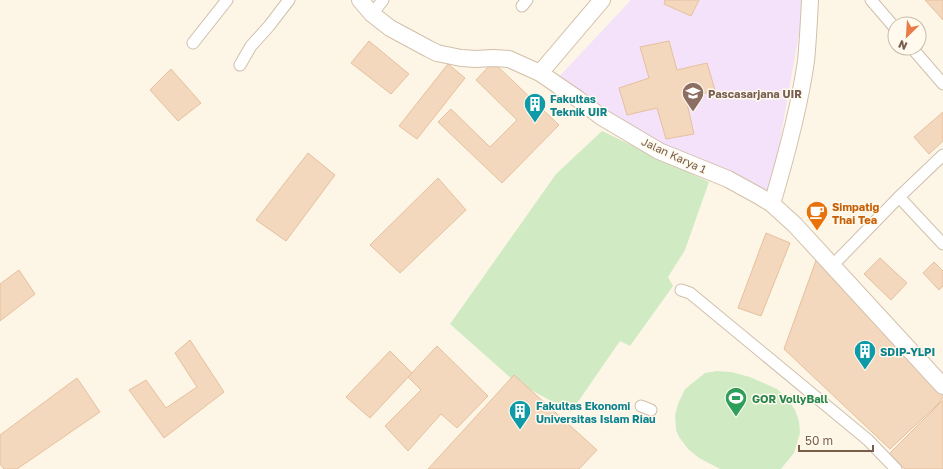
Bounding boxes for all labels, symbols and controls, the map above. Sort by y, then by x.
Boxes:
north arrow [887,16,927,56]
text: N [896,38,909,53]
school or university icon: Pascasarjana UIR [680,80,706,113]
place label: Pascasarjana UIR [708,87,802,100]
building icon: Fakultas Teknik UIR [522,91,548,124]
place label: Fakultas Teknik UIR [550,92,608,118]
street label: Jalan Karya 1 [640,134,708,176]
cafe icon: Simpatig Thai Tea [804,199,830,232]
place label: Simpatig Thai Tea [832,200,880,226]
building icon: SDIP-YLPI [852,338,878,371]
place label: SDIP-YLPI [880,345,935,358]
sports icon: GOR VollyBall [723,385,749,418]
place label: GOR VollyBall [752,392,828,405]
building icon: Fakultas Ekonomi Universitas Islam Riau [507,398,533,431]
place label: Fakultas Ekonomi Universitas Islam Riau [536,399,656,425]
scale bar [799,427,873,453]
text: 50 m [805,433,833,448]

